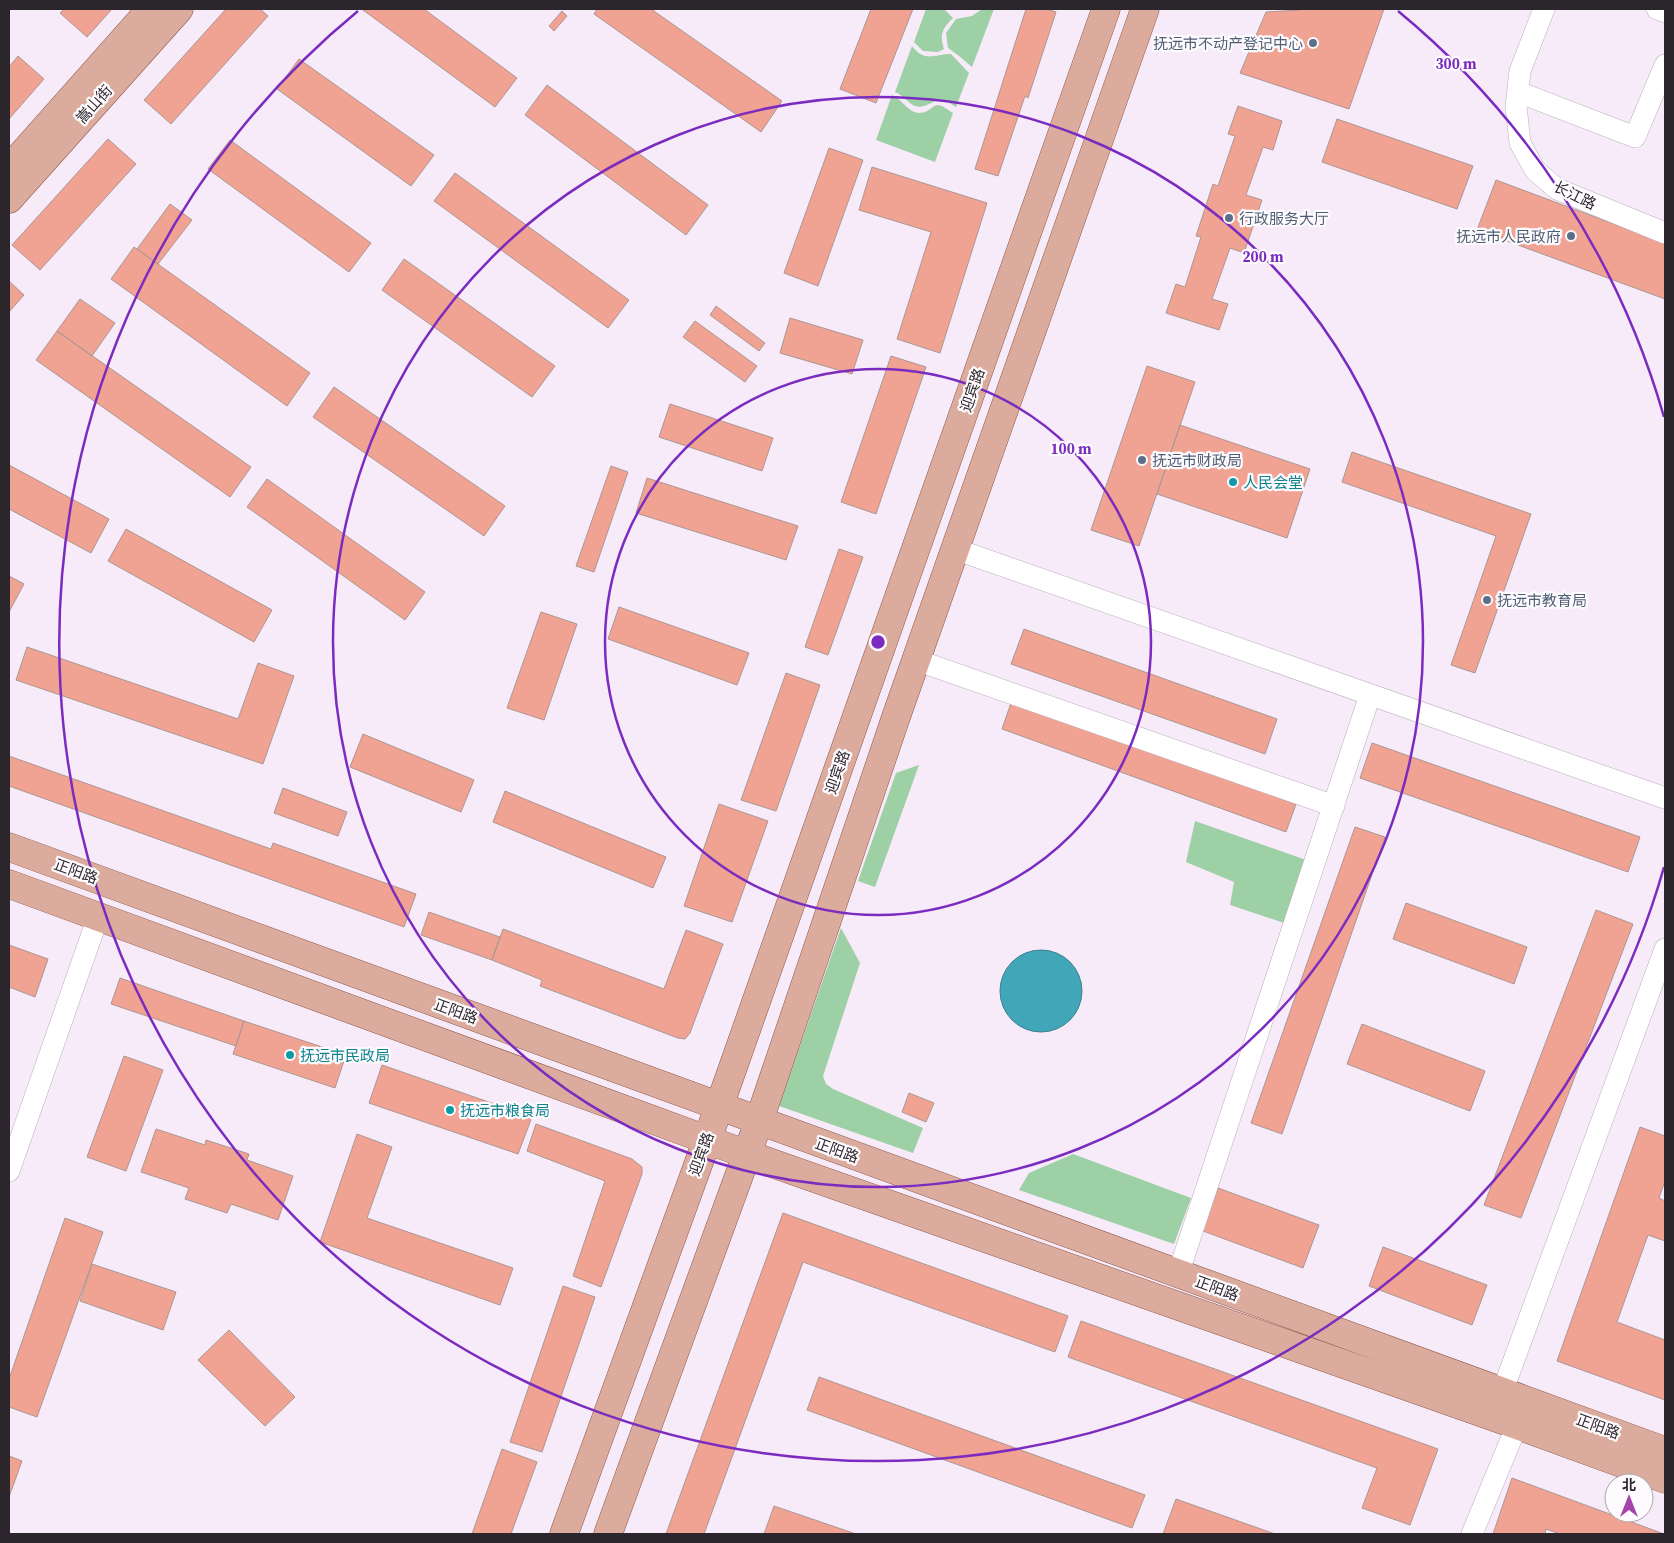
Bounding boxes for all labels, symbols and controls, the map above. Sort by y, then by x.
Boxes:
place label: 抚远市不动产登记中心 [1153,33,1303,54]
marker: 抚远市不动产登记中心 [1307,37,1319,49]
text: 300 m [1435,53,1477,74]
street label: 嵩山街 [71,80,117,128]
street label: 长江路 [1550,176,1600,214]
place label: 行政服务大厅 [1239,208,1329,229]
marker: 行政服务大厅 [1223,212,1235,224]
place label: 抚远市人民政府 [1456,226,1561,247]
marker: 抚远市人民政府 [1565,230,1577,242]
text: 200 m [1242,246,1284,267]
street label: 迎宾路 [955,365,989,415]
text: 100 m [1050,438,1092,459]
place label: 抚远市财政局 [1152,450,1242,471]
marker: 抚远市财政局 [1136,454,1148,466]
place label: 人民会堂 [1243,472,1303,493]
marker: 人民会堂 [1227,476,1239,488]
place label: 抚远市教育局 [1497,590,1587,611]
marker: 抚远市教育局 [1481,594,1493,606]
centre of rings [869,633,887,651]
street label: 迎宾路 [820,747,854,797]
street label: 正阳路 [51,853,101,889]
street label: 正阳路 [431,993,481,1029]
place label: 抚远市民政局 [300,1045,390,1066]
marker: 抚远市民政局 [284,1049,296,1061]
place label: 抚远市粮食局 [460,1100,550,1121]
marker: 抚远市粮食局 [444,1104,456,1116]
street label: 迎宾路 [683,1129,719,1179]
street label: 正阳路 [812,1132,862,1168]
street label: 正阳路 [1192,1270,1242,1306]
street label: 正阳路 [1573,1408,1623,1444]
north arrow [1604,1473,1654,1523]
text: 北 [1622,1475,1636,1495]

